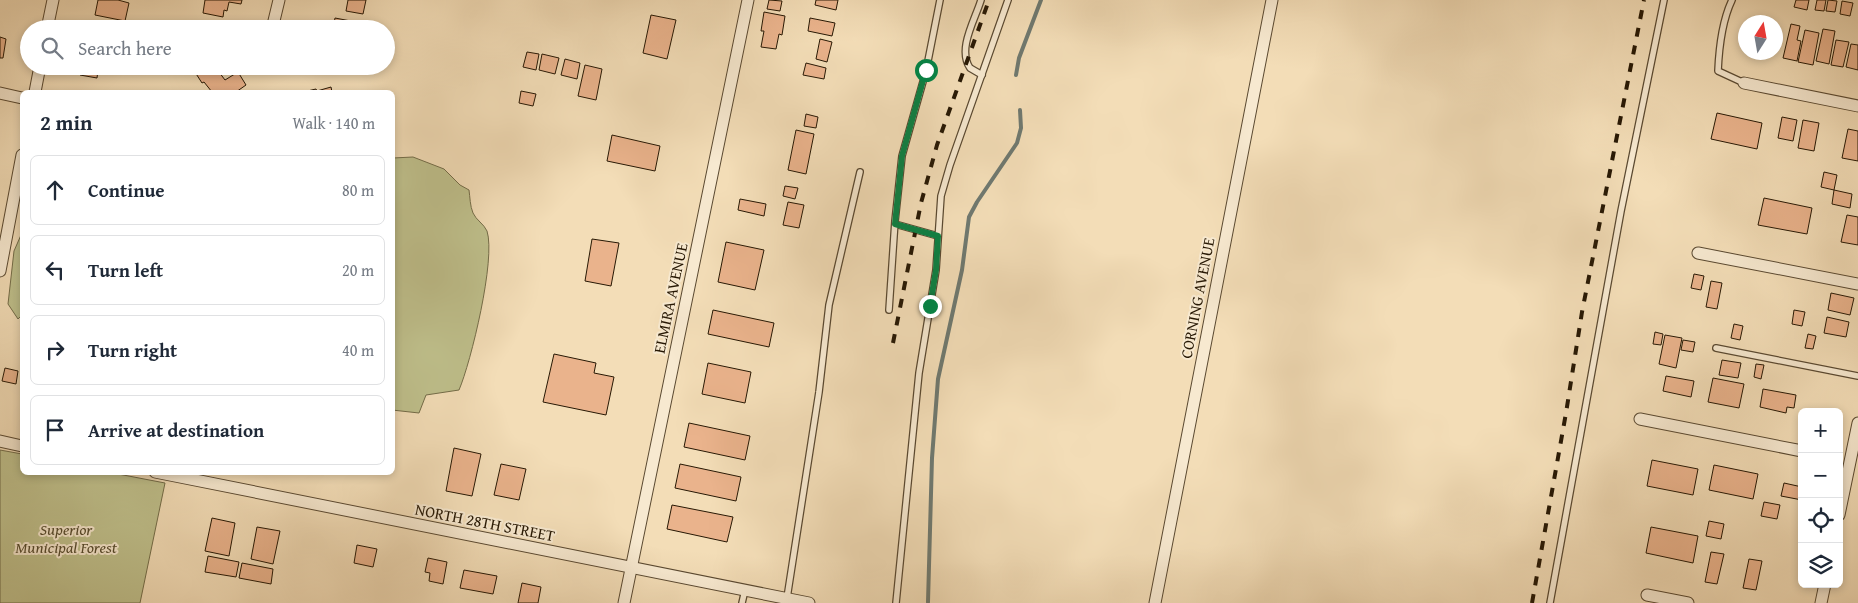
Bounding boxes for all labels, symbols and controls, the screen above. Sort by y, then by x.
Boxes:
north arrow [1738,15,1783,60]
search box [20,20,395,75]
icon: search [38,34,66,62]
text: Search here [78,34,172,62]
route start [915,59,938,82]
text: 2 min [40,107,92,138]
text: Walk · 140 m [292,111,375,135]
icon: ahead [41,176,69,204]
text: Continue [88,176,165,204]
text: 80 m [342,178,374,202]
street label: CORNING AVENUE [1174,236,1220,360]
street label: ELMIRA AVENUE [647,240,693,356]
icon: left [41,256,69,284]
text: Turn left [88,256,163,284]
text: 20 m [342,258,374,282]
route end [919,295,942,318]
icon: right [41,336,69,364]
text: Turn right [88,336,177,364]
text: 40 m [342,338,374,362]
map controls [1798,408,1843,588]
button: + [1798,408,1843,453]
icon: arrive [41,416,69,444]
text: Arrive at destination [88,416,264,444]
button: − [1798,453,1843,498]
street label: NORTH 28TH STREET [413,497,557,547]
button: locate [1798,498,1843,543]
park label: Superior Municipal Forest [15,517,118,559]
button: layers [1798,543,1843,588]

